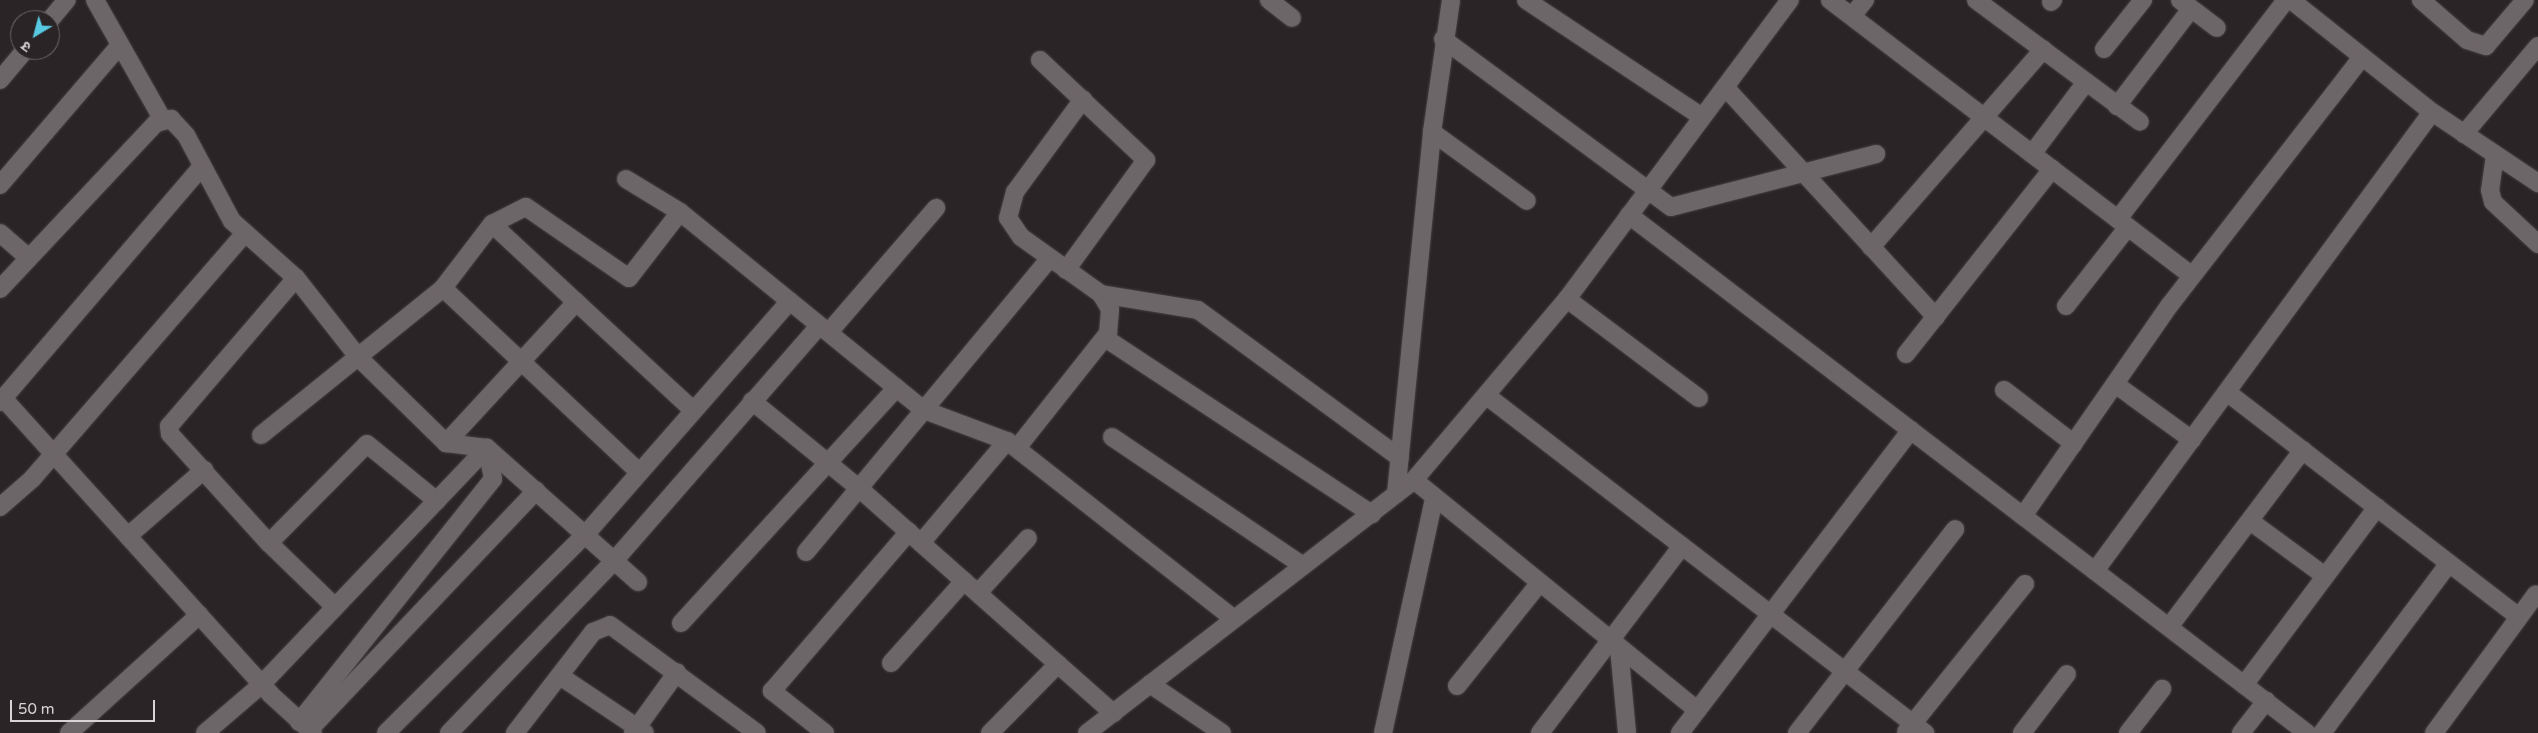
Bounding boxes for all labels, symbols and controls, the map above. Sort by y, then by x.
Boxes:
north arrow [10,10,60,60]
text: उ [18,37,35,56]
scale bar [12,690,158,722]
text: 50 m [18,700,55,718]

